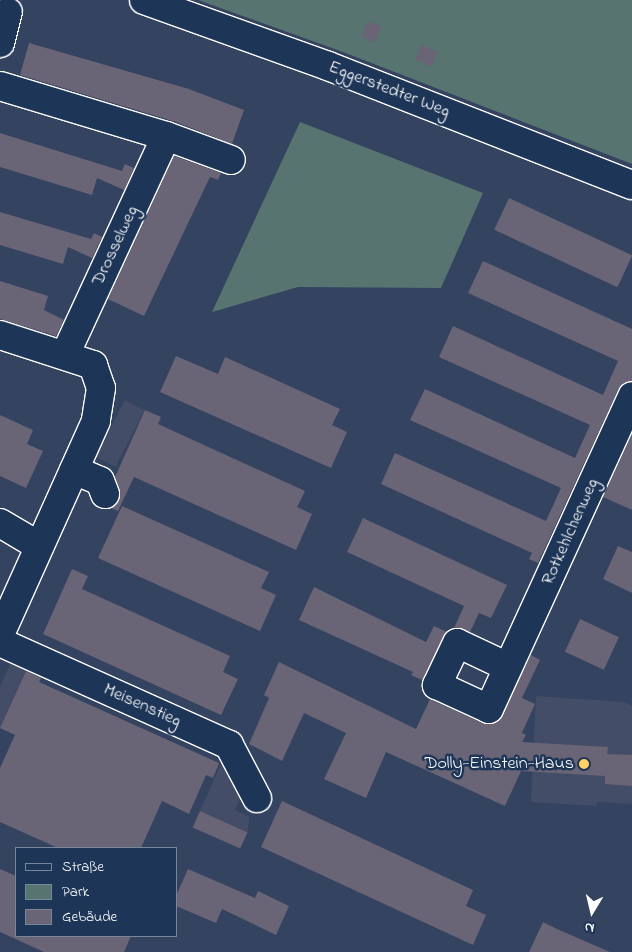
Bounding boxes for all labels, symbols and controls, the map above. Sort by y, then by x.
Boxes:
street label: Eggerstedter Weg [325,57,453,123]
street label: Drosselweg [88,203,144,289]
street label: Rotkehlchenweg [538,475,604,589]
street label: Meisenstieg [100,679,184,733]
place label: Dolly-Einstein-Haus [424,753,574,775]
marker: Dolly-Einstein-Haus [578,758,590,770]
legend [15,847,178,937]
text: Straße [62,856,104,878]
text: Park [62,881,89,903]
north arrow [567,887,617,937]
text: Gebäude [62,906,117,928]
text: N [583,916,596,938]

